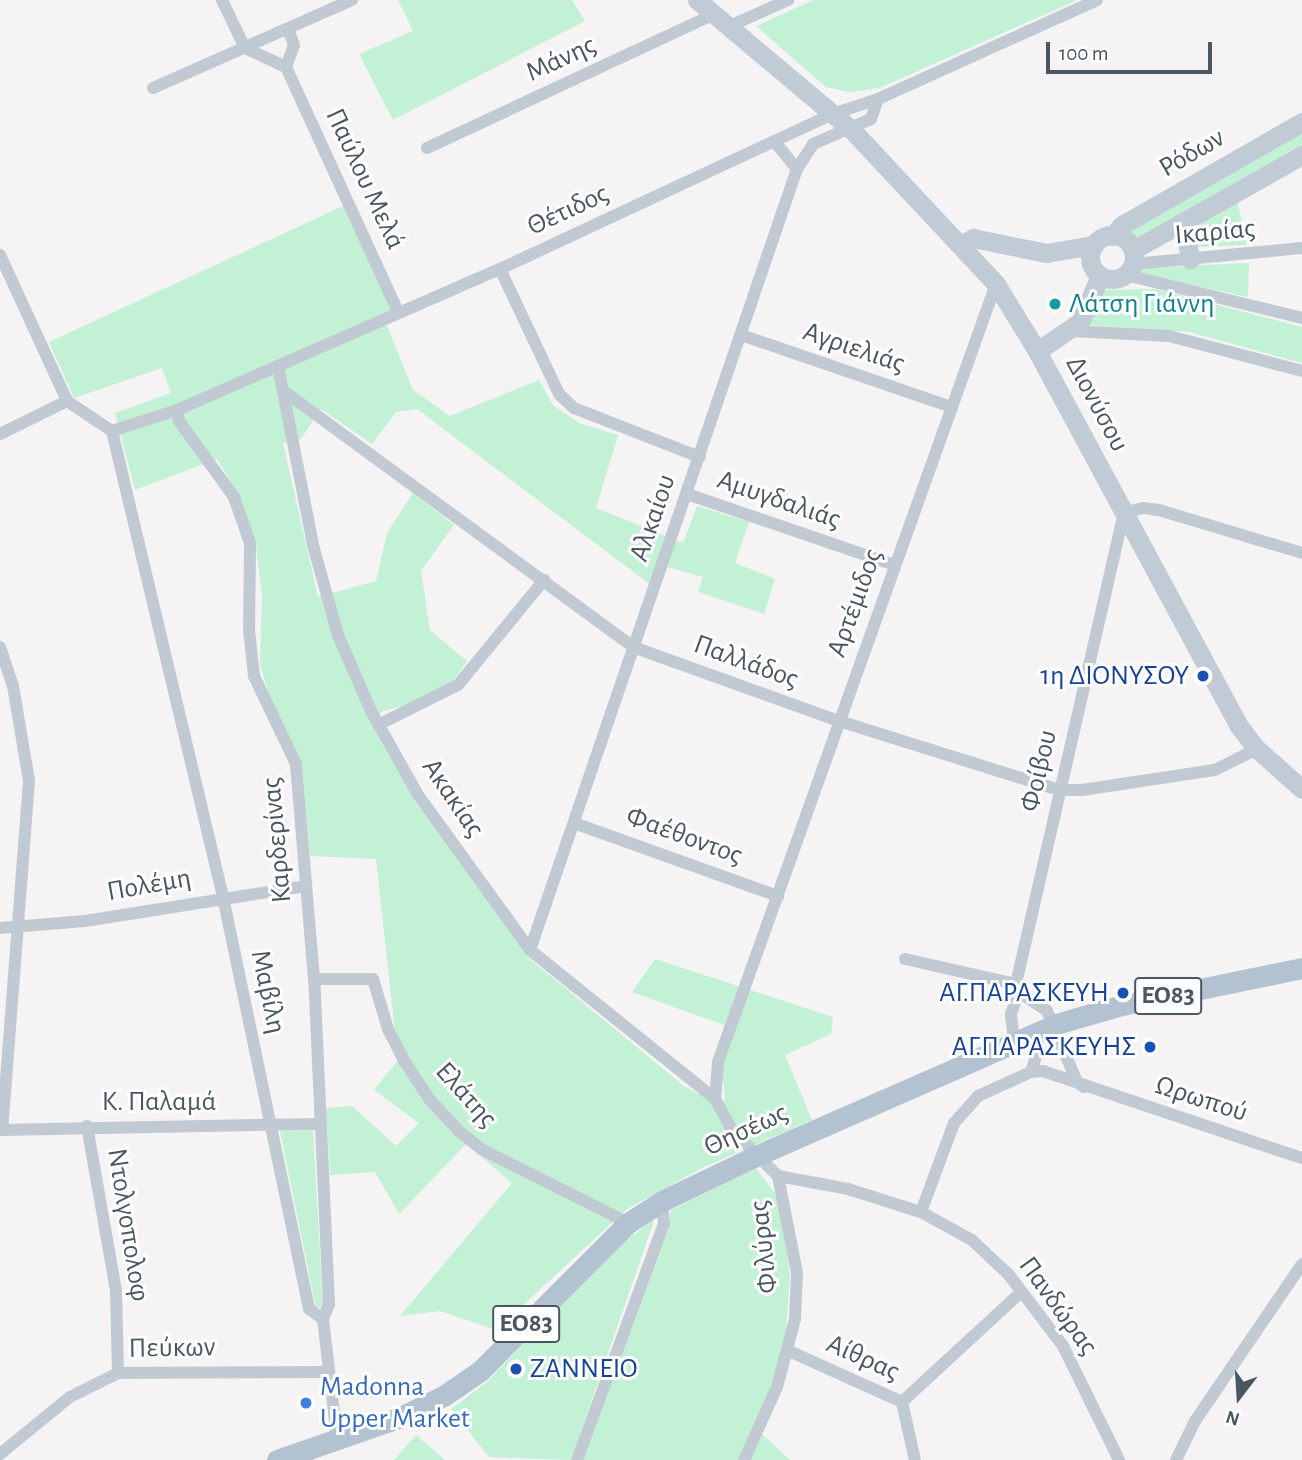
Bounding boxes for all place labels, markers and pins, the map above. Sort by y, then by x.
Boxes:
place label: Λάτση Γιάννη [1069,287,1214,321]
marker: Λάτση Γιάννη [1047,296,1063,312]
place label: 1η ΔΙΟΝΥΣΟΥ [1040,659,1189,693]
marker: 1η ΔΙΟΝΥΣΟΥ [1195,668,1211,684]
place label: ΑΓ.ΠΑΡΑΣΚΕΥΗ [939,976,1109,1010]
marker: ΑΓ.ΠΑΡΑΣΚΕΥΗ [1115,985,1131,1001]
place label: ΑΓ.ΠΑΡΑΣΚΕΥΗΣ [952,1030,1136,1064]
marker: ΑΓ.ΠΑΡΑΣΚΕΥΗΣ [1142,1039,1158,1055]
place label: ΖΑΝΝΕΙΟ [530,1352,638,1386]
marker: ΖΑΝΝΕΙΟ [508,1361,524,1377]
place label: Madonna Upper Market [320,1370,470,1436]
marker: Madonna Upper Market [298,1395,314,1411]

